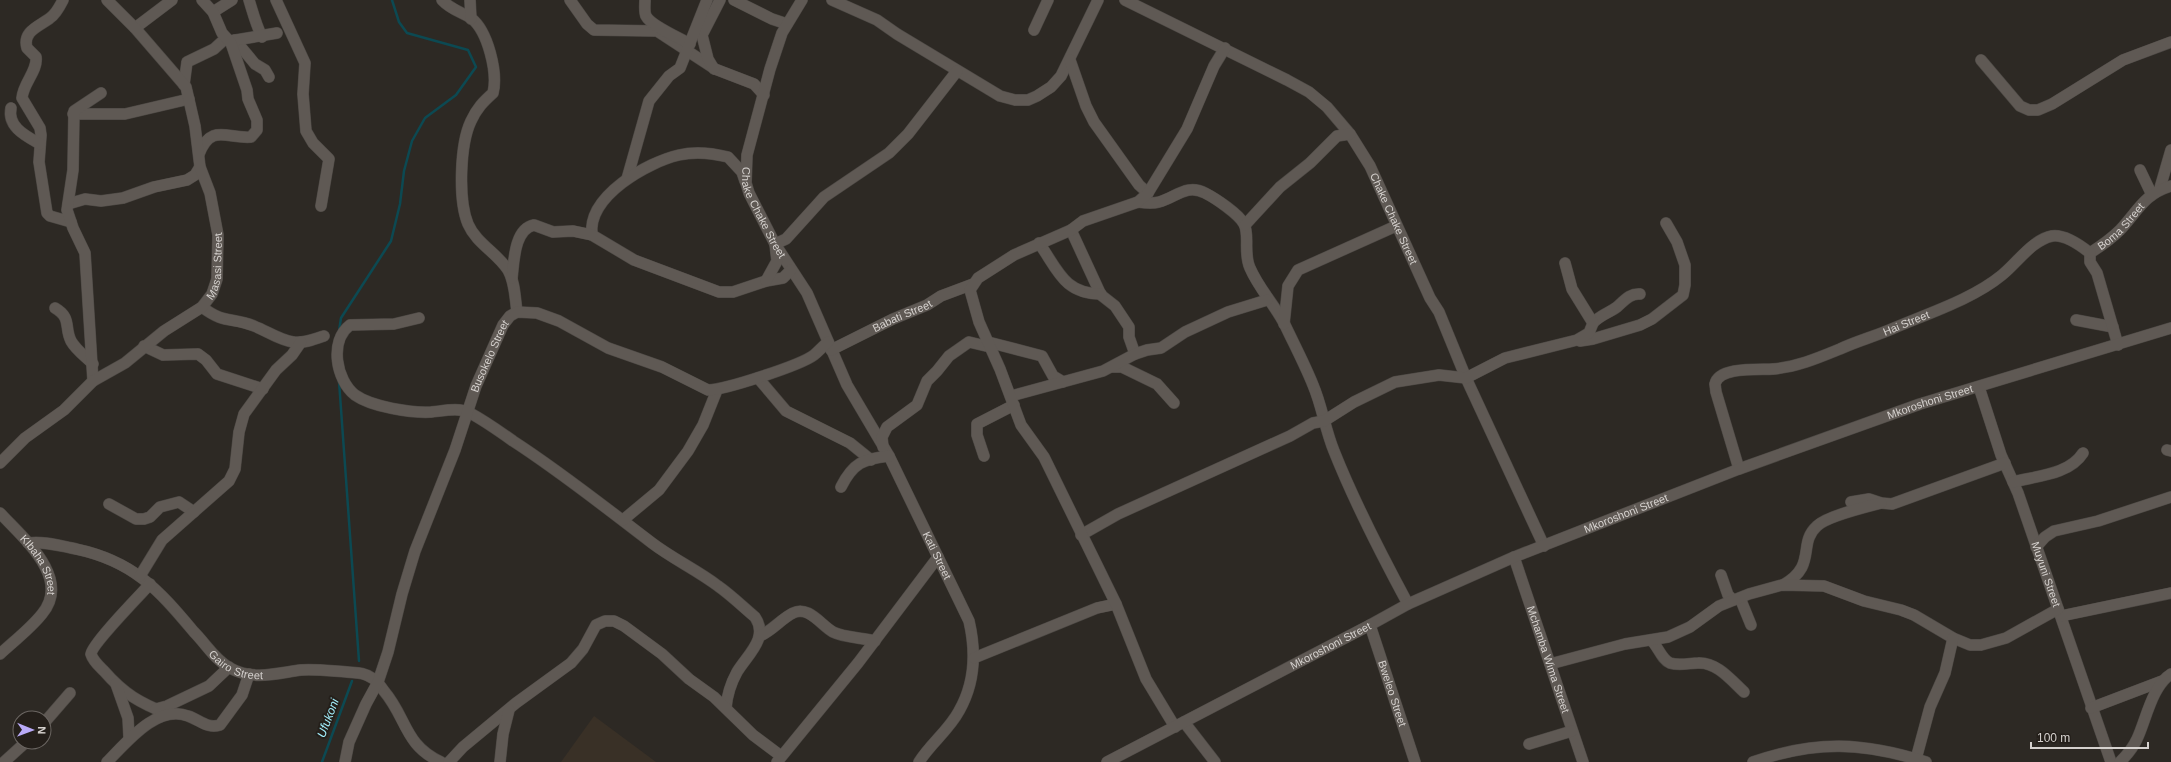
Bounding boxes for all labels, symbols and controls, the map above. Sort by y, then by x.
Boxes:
street label: Chake Chake Street [740,167,788,260]
street label: Chake Chake Street [1368,171,1420,266]
street label: Boma Street [2095,200,2146,252]
street label: Masasi Street [204,232,224,302]
street label: Babati Street [870,297,934,334]
street label: Hai Street [1881,308,1931,338]
street label: Busokelo Street [468,317,511,394]
street label: Mkoroshoni Street [1885,382,1974,421]
street label: Mkoroshoni Street [1582,491,1670,535]
street label: Kati Street [921,530,954,581]
street label: KIbaha Street [18,532,58,596]
street label: Muyuni Street [2029,540,2063,608]
street label: Mchamba Wima Street [1525,604,1572,714]
street label: Mkoroshoni Street [1288,620,1373,672]
street label: Gairo Street [207,648,263,681]
street label: Bweleo Street [1376,659,1409,728]
water label: Ufukoni [314,696,342,740]
north arrow [12,710,52,750]
scale bar [2031,724,2148,750]
text: N [36,726,48,734]
text: 100 m [2037,731,2070,745]

